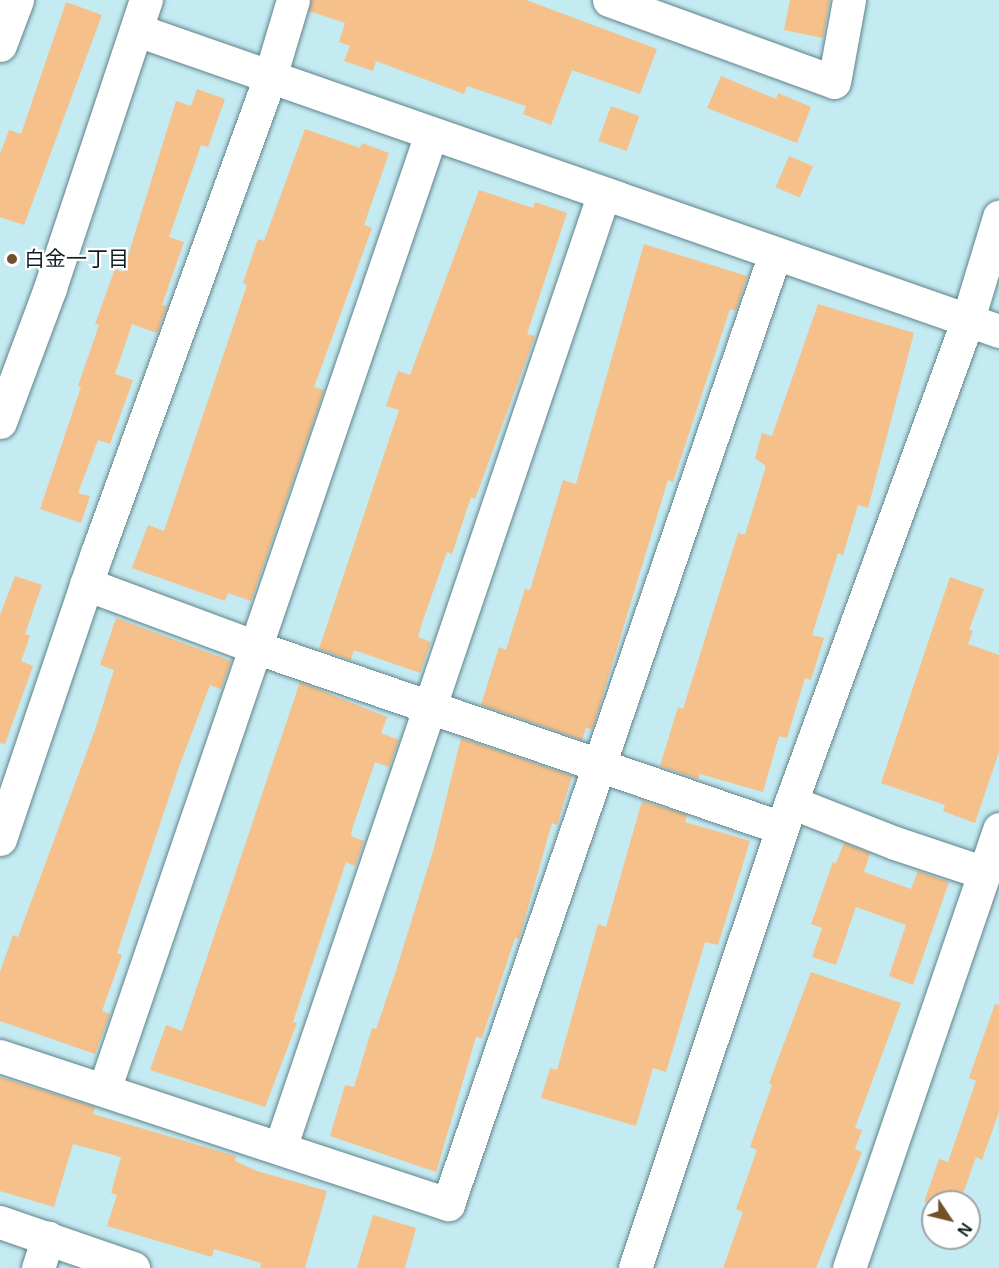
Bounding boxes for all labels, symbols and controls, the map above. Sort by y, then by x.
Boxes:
place label: 白金一丁目 [24,246,129,272]
marker: 白金一丁目 [5,252,19,266]
north arrow [921,1190,981,1250]
text: N [954,1220,975,1239]

